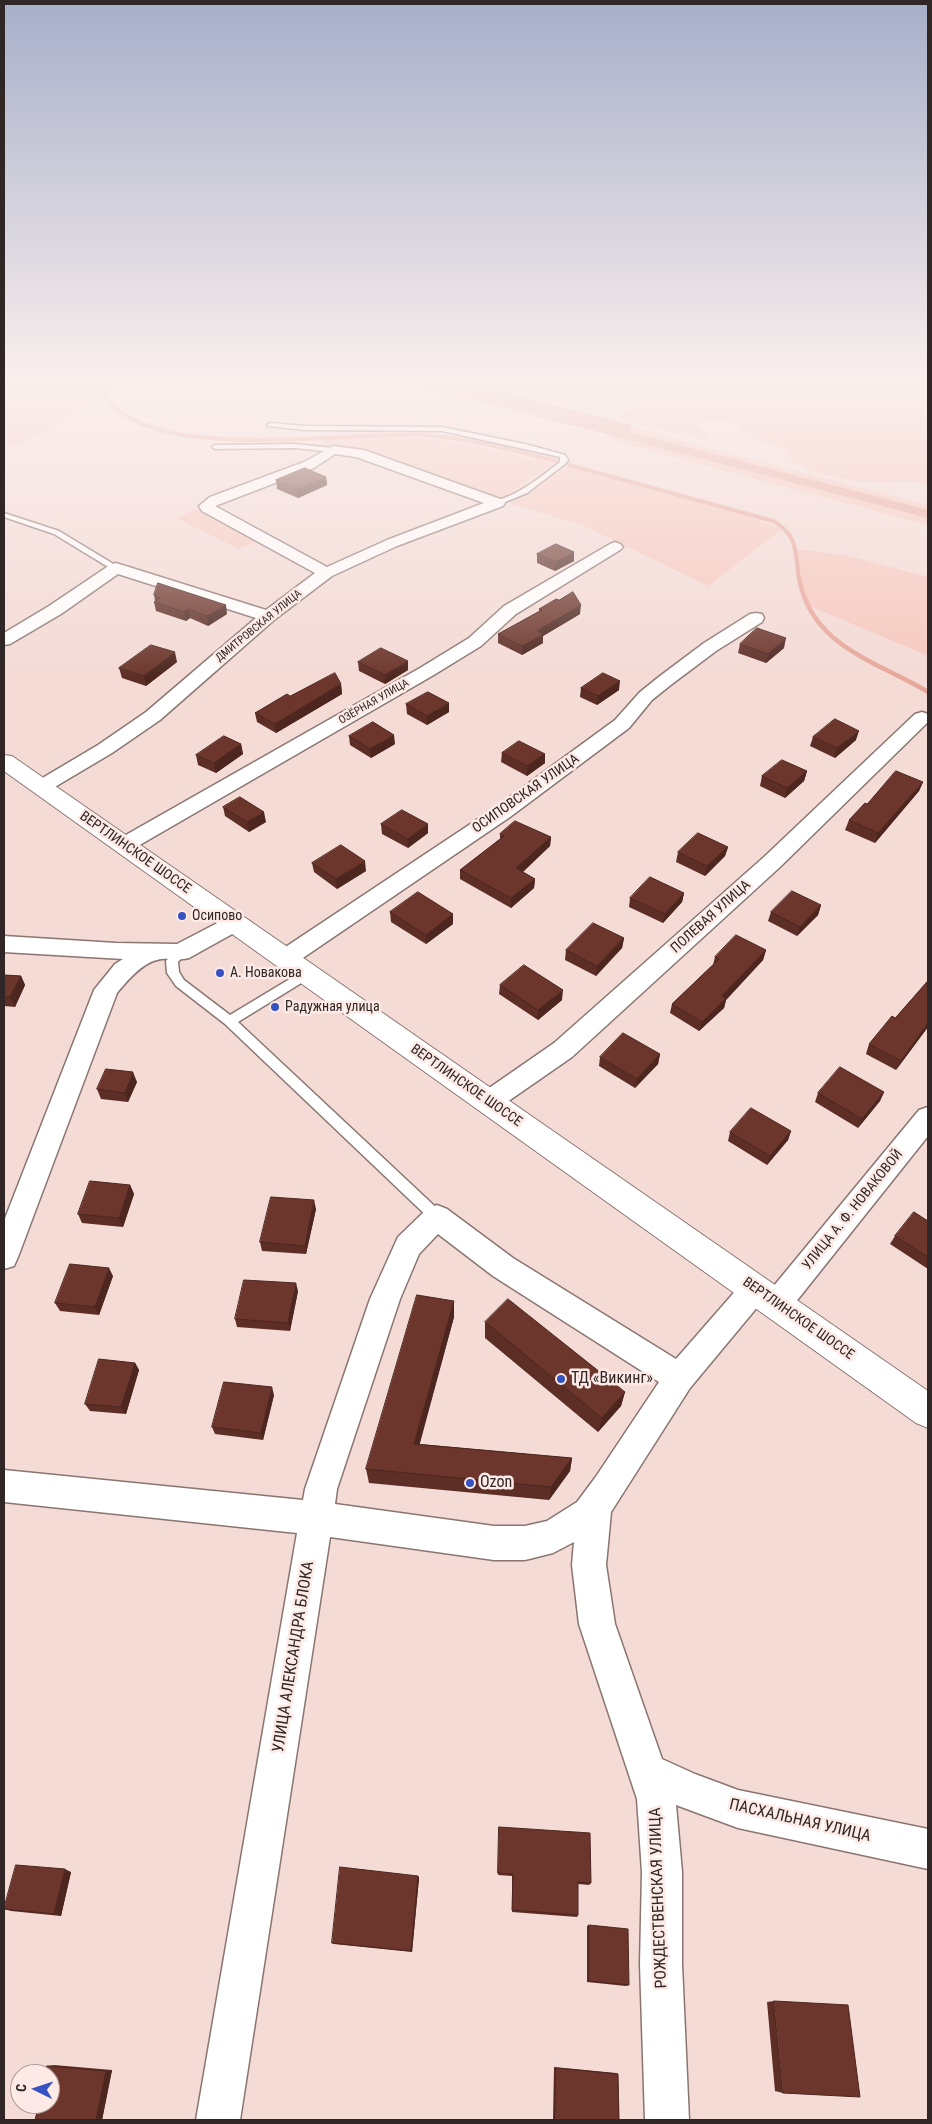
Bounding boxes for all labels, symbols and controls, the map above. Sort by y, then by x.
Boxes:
street label: ДМИТРОВСКАЯ УЛИЦА [213,587,305,665]
street label: ОЗЁРНАЯ УЛИЦА [337,677,411,727]
street label: ОСИПОВСКАЯ УЛИЦА [469,751,583,837]
street label: ВЕРТЛИНСКОЕ ШОССЕ [76,808,194,898]
street label: ПОЛЕВАЯ УЛИЦА [668,877,754,957]
place label: Осипово [192,908,242,924]
marker: Осипово [176,910,188,922]
place label: А. Новакова [230,965,302,981]
marker: А. Новакова [214,967,226,979]
place label: Радужная улица [285,999,380,1015]
marker: Радужная улица [269,1001,281,1013]
street label: ВЕРТЛИНСКОЕ ШОССЕ [407,1041,525,1131]
street label: УЛИЦА А. Ф. НОВАКОВОЙ [799,1146,907,1274]
street label: ВЕРТЛИНСКОЕ ШОССЕ [739,1274,857,1364]
place label: ТД «Викинг» [571,1369,653,1389]
marker: ТД «Викинг» [555,1373,567,1385]
place label: Ozon [480,1473,512,1493]
marker: Ozon [464,1477,476,1489]
street label: УЛИЦА АЛЕКСАНДРА БЛОКА [269,1560,319,1754]
street label: ПАСХАЛЬНАЯ УЛИЦА [727,1795,873,1847]
street label: РОЖДЕСТВЕНСКАЯ УЛИЦА [646,1807,672,1989]
north arrow [10,2064,60,2114]
text: С [13,2083,29,2093]

